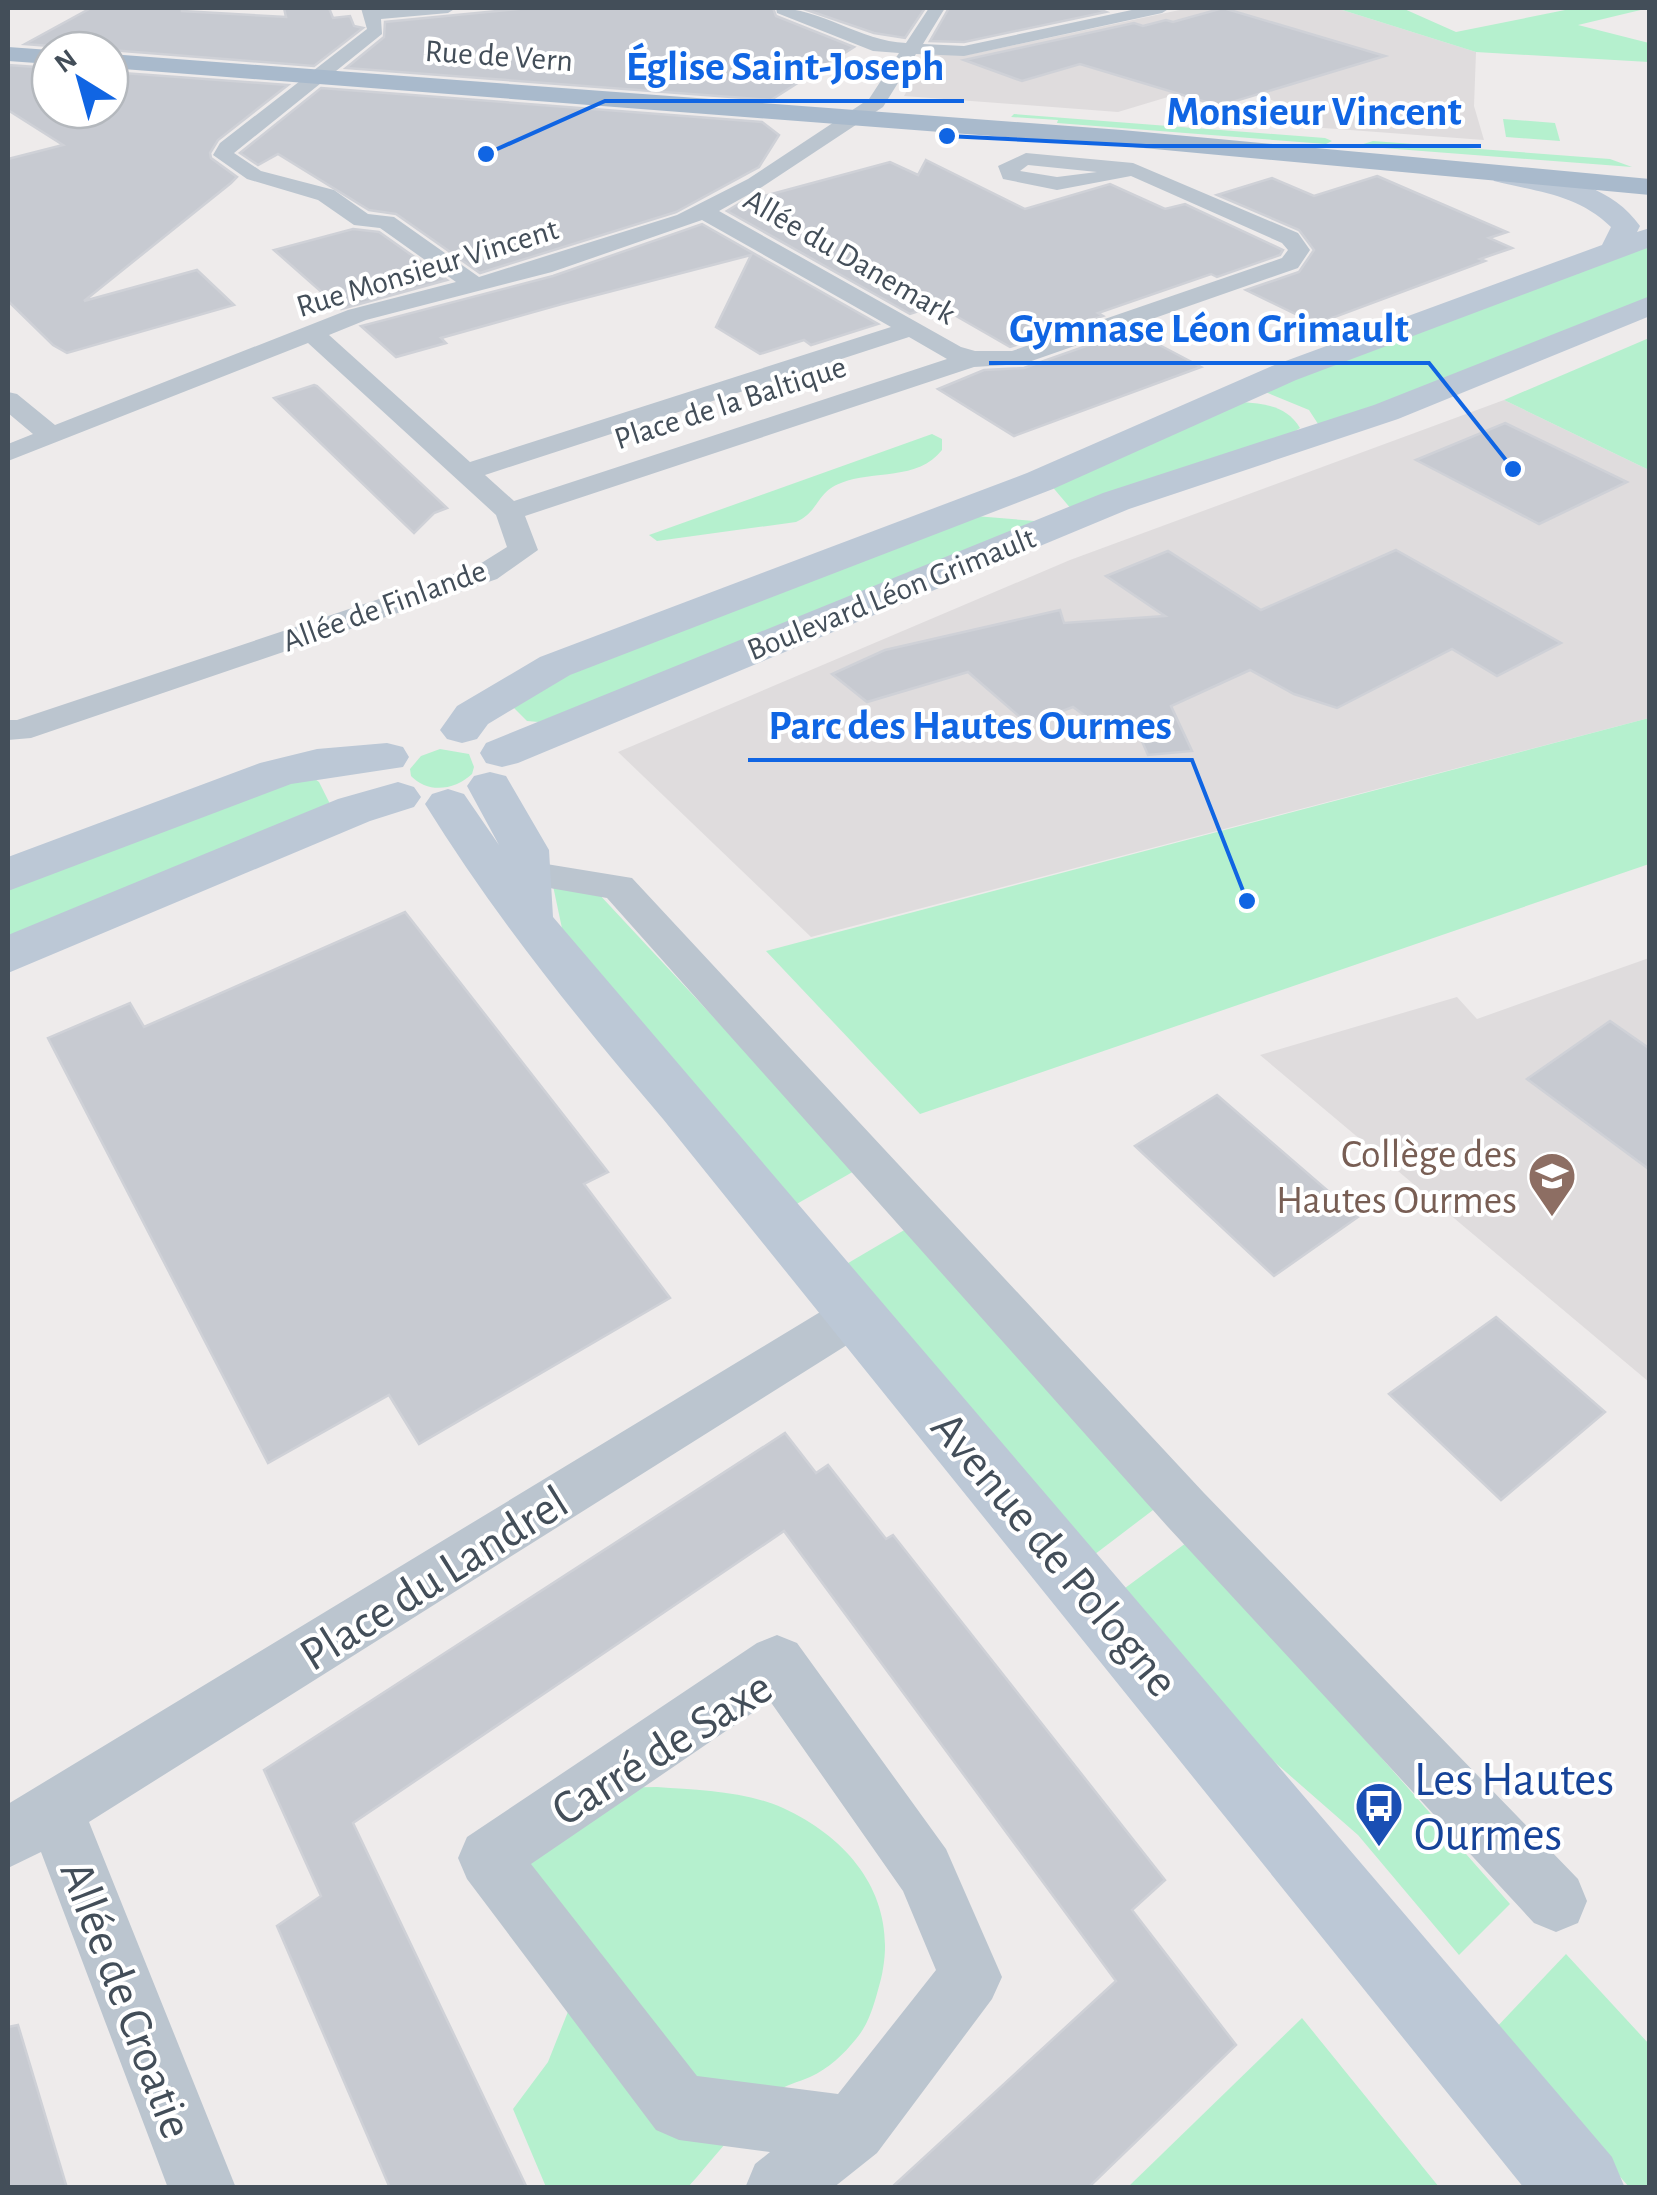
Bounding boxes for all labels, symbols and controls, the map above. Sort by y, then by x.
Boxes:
callout: Église Saint-Joseph [605,29,964,101]
north arrow [30,30,130,130]
street label: Rue de Vern [424,35,574,77]
text: Église Saint-Joseph [626,42,944,88]
text: N [50,45,82,79]
callout: Monsieur Vincent [1146,74,1481,146]
text: Monsieur Vincent [1166,91,1462,133]
street label: Allée du Danemark [738,183,961,331]
street label: Rue Monsieur Vincent [293,213,562,323]
callout: Gymnase Léon Grimault [989,291,1429,363]
text: Gymnase Léon Grimault [1009,308,1409,350]
street label: Place de la Baltique [611,350,850,455]
street label: Boulevard Léon Grimault [743,522,1040,666]
street label: Allée de Finlande [278,554,490,658]
callout: Parc des Hautes Ourmes [748,688,1192,760]
text: Parc des Hautes Ourmes [768,705,1172,747]
place label: Collège des Hautes Ourmes [1276,1135,1517,1221]
school or university icon: Collège des Hautes Ourmes [1526,1150,1578,1218]
street label: Avenue de Pologne [921,1404,1186,1706]
street label: Place du Landrel [292,1478,577,1681]
street label: Carré de Saxe [544,1663,781,1836]
place label: Les Hautes Ourmes [1414,1757,1614,1860]
bus stop icon: Les Hautes Ourmes [1353,1780,1405,1848]
street label: Allée de Croatie [50,1855,200,2145]

